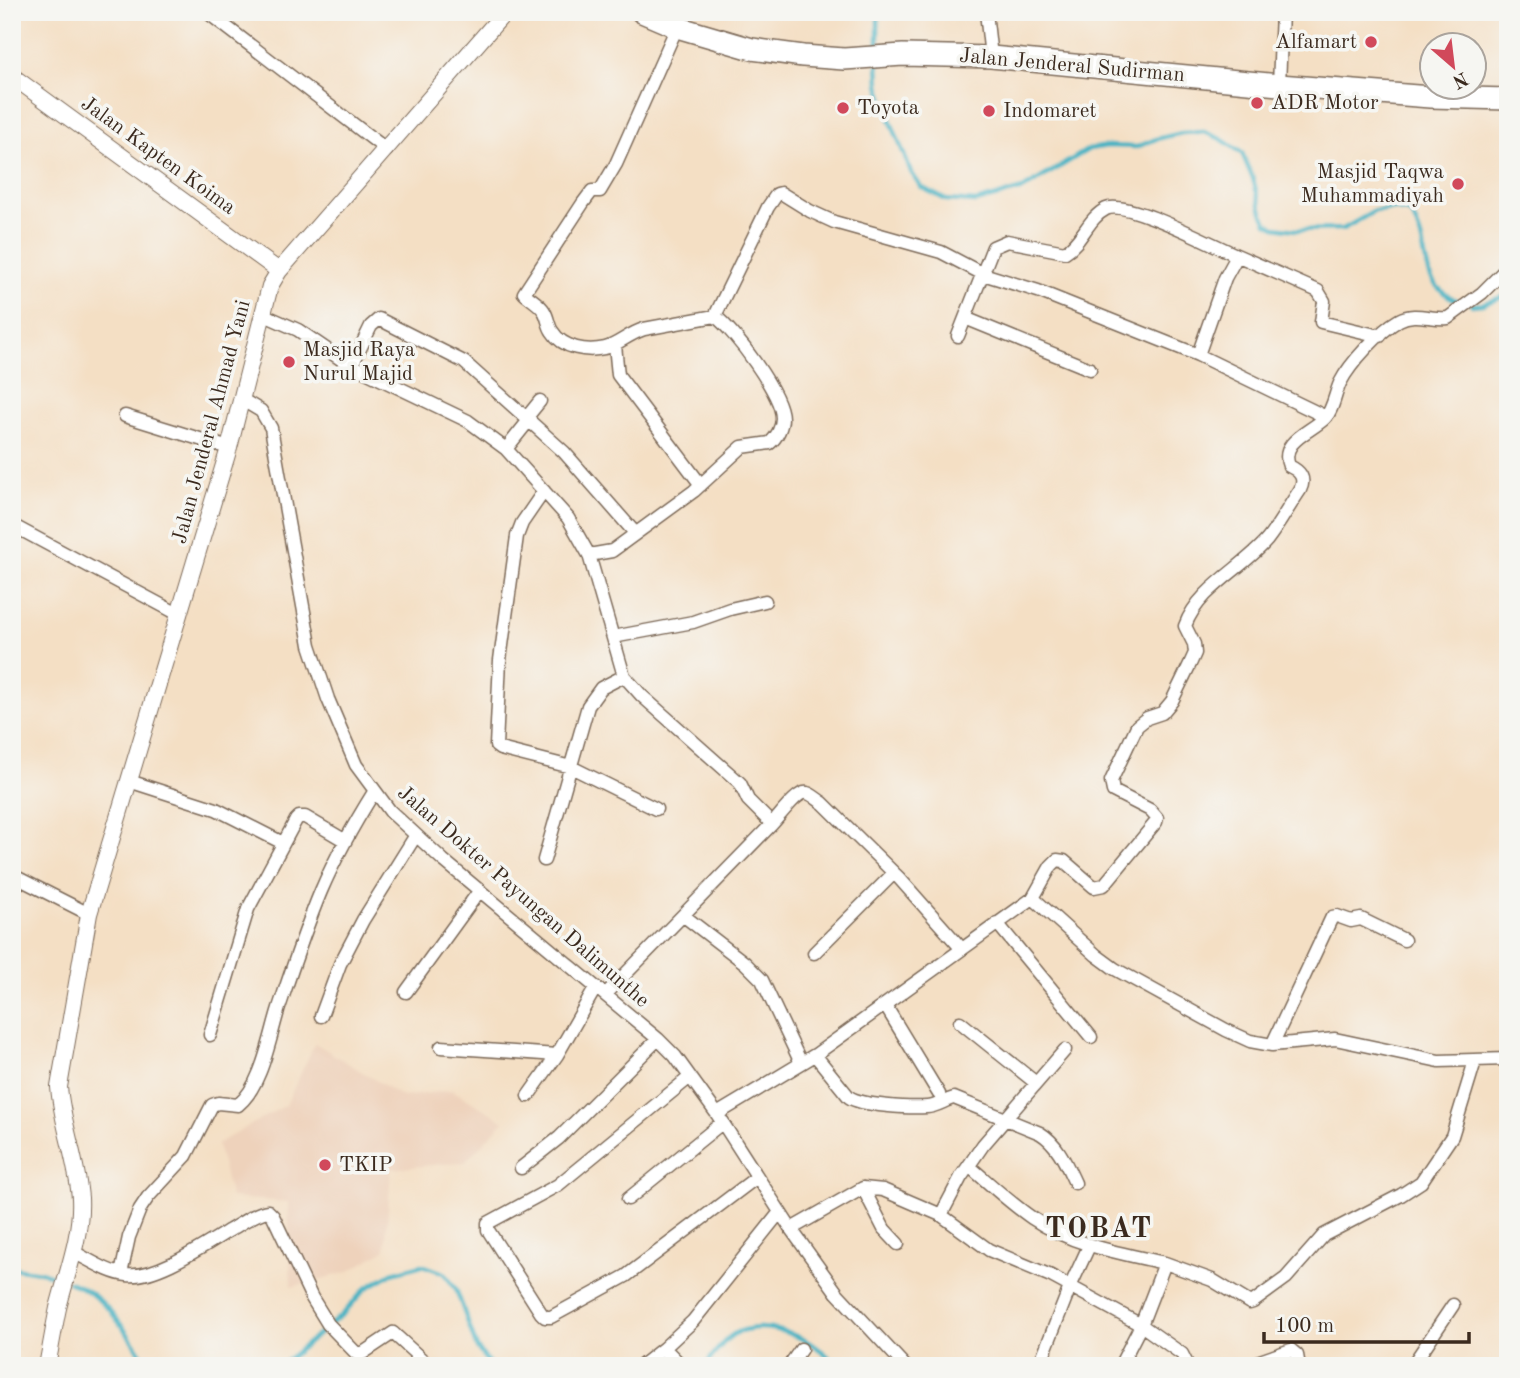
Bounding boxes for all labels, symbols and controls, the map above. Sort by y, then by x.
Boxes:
place label: Alfamart [1275,32,1357,53]
north arrow [1418,32,1488,102]
marker: Alfamart [1363,34,1379,50]
street label: Jalan Jenderal Sudirman [958,46,1186,86]
text: N [1449,67,1471,91]
street label: Jalan Kapten Koima [77,93,239,219]
place label: ADR Motor [1271,93,1379,114]
marker: ADR Motor [1249,95,1265,111]
place label: Toyota [857,98,919,119]
marker: Toyota [835,100,851,116]
place label: Indomaret [1003,101,1097,122]
marker: Indomaret [981,103,997,119]
place label: Masjid Taqwa Muhammadiyah [1301,162,1444,207]
marker: Masjid Taqwa Muhammadiyah [1450,176,1466,192]
street label: Jalan Jenderal Ahmad Yani [169,298,255,546]
place label: Masjid Raya Nurul Majid [303,340,415,385]
marker: Masjid Raya Nurul Majid [281,354,297,370]
street label: Jalan Dokter Payungan Dalimunthe [393,782,653,1012]
place label: TKIP [339,1155,392,1176]
marker: TKIP [317,1157,333,1173]
district label: TOBAT [1045,1216,1153,1244]
scale bar [1264,1301,1469,1345]
text: 100 m [1275,1316,1334,1337]

